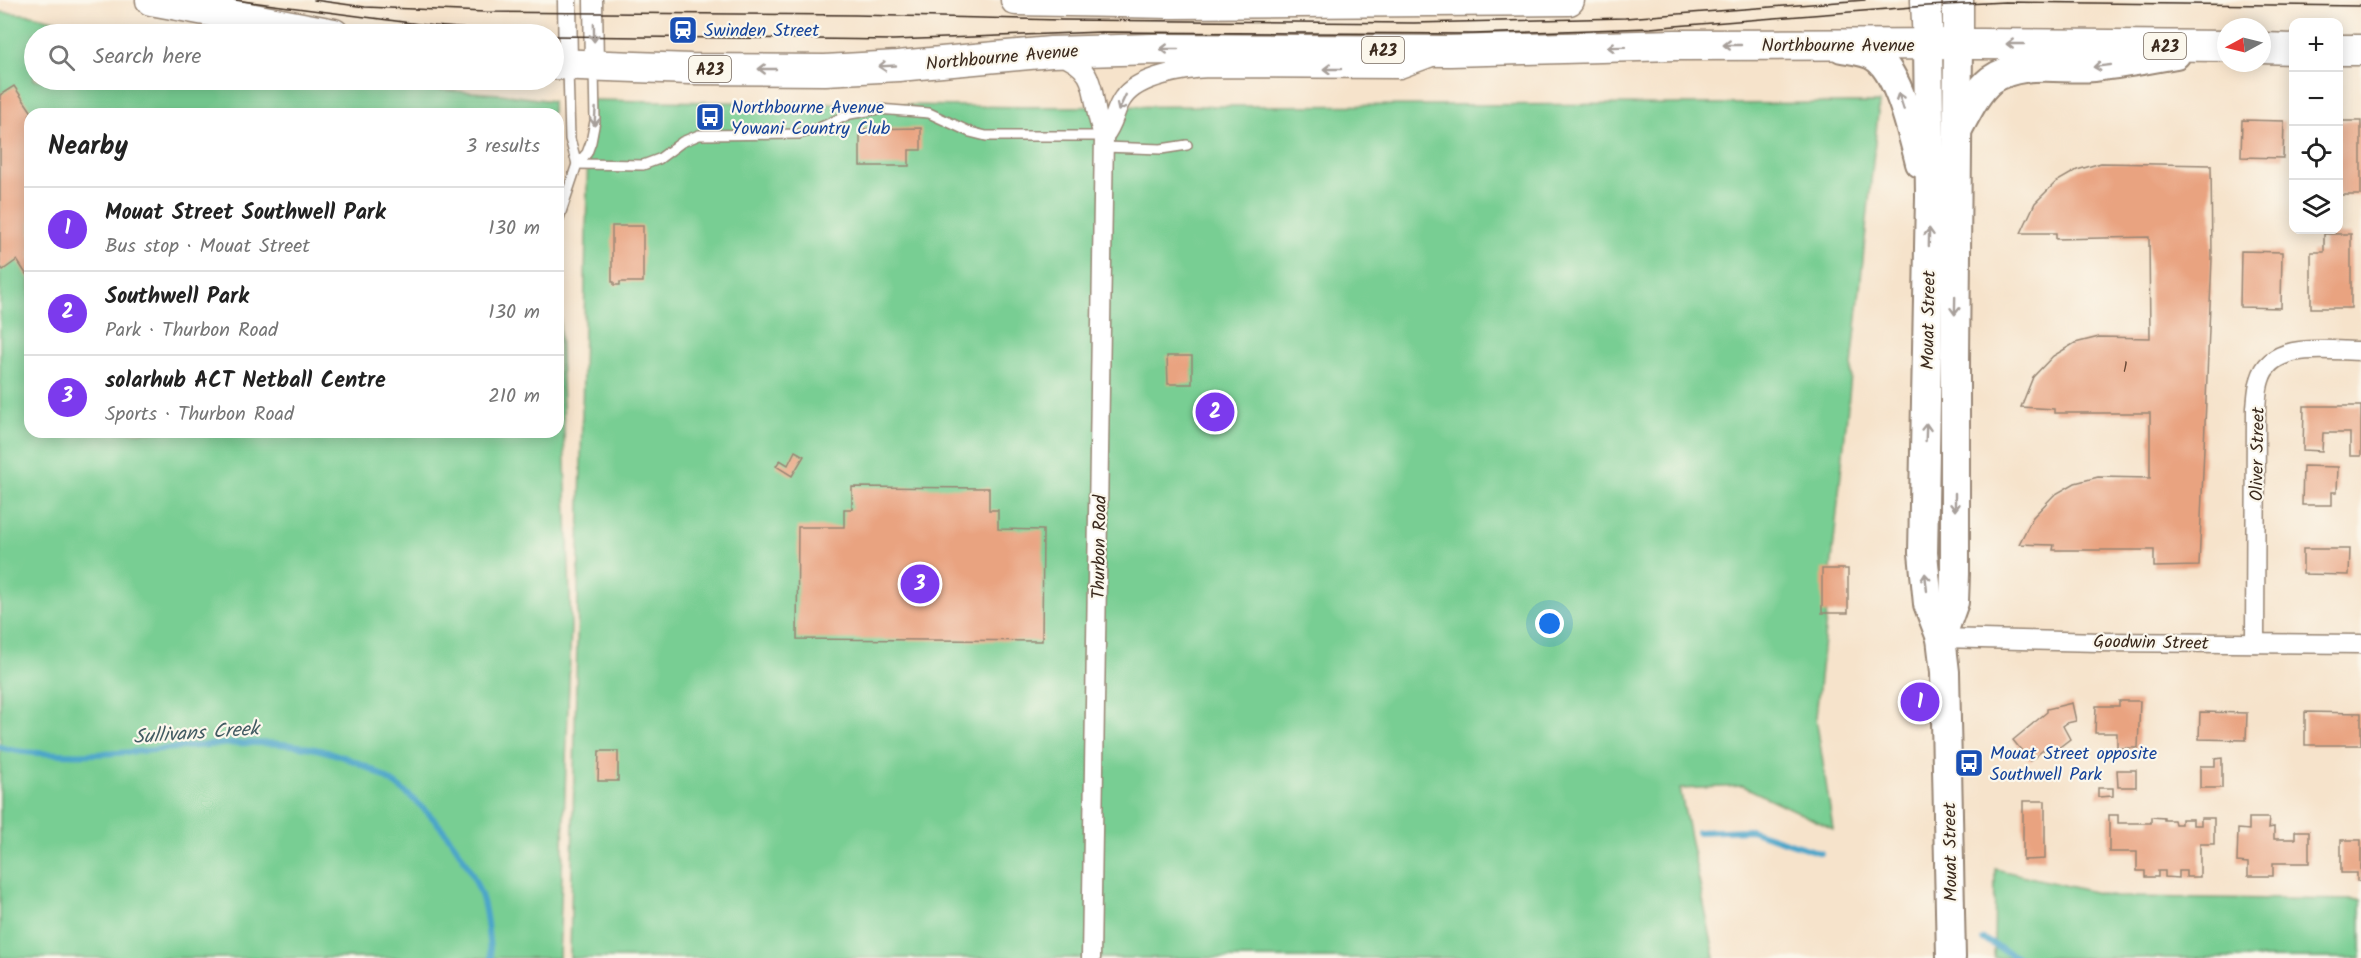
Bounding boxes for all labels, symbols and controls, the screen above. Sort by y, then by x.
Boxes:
station icon: Swinden Street [667,14,699,46]
place label: Swinden Street [704,17,820,46]
north arrow [2217,18,2271,72]
map controls [2289,18,2343,234]
button: + [2289,18,2343,72]
one-way arrow [588,22,600,42]
search box [24,24,564,90]
street label: Northbourne Avenue [1761,32,1915,61]
road number: A23 [2144,33,2186,59]
street label: Northbourne Avenue [925,37,1080,80]
road number: A23 [1362,37,1404,63]
one-way arrow [2006,38,2026,50]
one-way arrow [1723,39,1743,51]
text: Search here [93,40,201,75]
icon: search [45,41,78,74]
one-way arrow [1607,41,1627,52]
one-way arrow [1160,43,1180,55]
road number: A23 [689,56,731,82]
one-way arrow [2093,60,2113,71]
one-way arrow [878,61,898,72]
one-way arrow [757,63,777,75]
one-way arrow [1322,63,1342,75]
button: − [2289,72,2343,126]
one-way arrow [1895,92,1906,111]
place label: Northbourne Avenue Yowani Country Club [731,94,891,144]
one-way arrow [1115,94,1127,112]
bus stop icon: Northbourne Avenue Yowani Country Club [694,101,726,133]
one-way arrow [589,107,600,127]
text: Nearby [48,126,128,168]
button: locate [2289,126,2343,180]
text: 3 results [466,131,540,163]
button: layers [2289,180,2343,234]
text: Mouat Street Southwell Park [105,196,386,231]
text: 1 [64,213,71,245]
text: 130 m [488,213,540,245]
one-way arrow [1923,228,1935,248]
text: Bus stop · Mouat Street [105,231,310,263]
street label: Mouat Street [1914,269,1945,370]
text: Southwell Park [105,280,249,315]
one-way arrow [1949,296,1961,316]
text: 2 [62,297,73,329]
text: 130 m [488,297,540,329]
text: Park · Thurbon Road [105,315,278,347]
house number: 1 [2123,356,2128,380]
text: solarhub ACT Netball Centre [105,364,386,399]
text: 3 [62,381,73,413]
text: 210 m [488,381,540,413]
pin: 2 [1196,390,1234,434]
text: Sports · Thurbon Road [105,399,294,431]
street label: Oliver Street [2243,406,2274,501]
one-way arrow [1920,423,1931,443]
one-way arrow [1949,491,1961,511]
street label: Thurbon Road [1085,494,1116,599]
pin: 3 [900,562,940,606]
one-way arrow [1920,573,1931,592]
your location [1535,609,1564,638]
street label: Goodwin Street [2093,628,2210,659]
pin: 1 [1900,680,1940,724]
water label: Sullivans Creek [132,713,263,754]
place label: Mouat Street opposite Southwell Park [1990,740,2157,790]
bus stop icon: Mouat Street opposite Southwell Park [1953,747,1985,779]
street label: Mouat Street [1936,801,1967,902]

